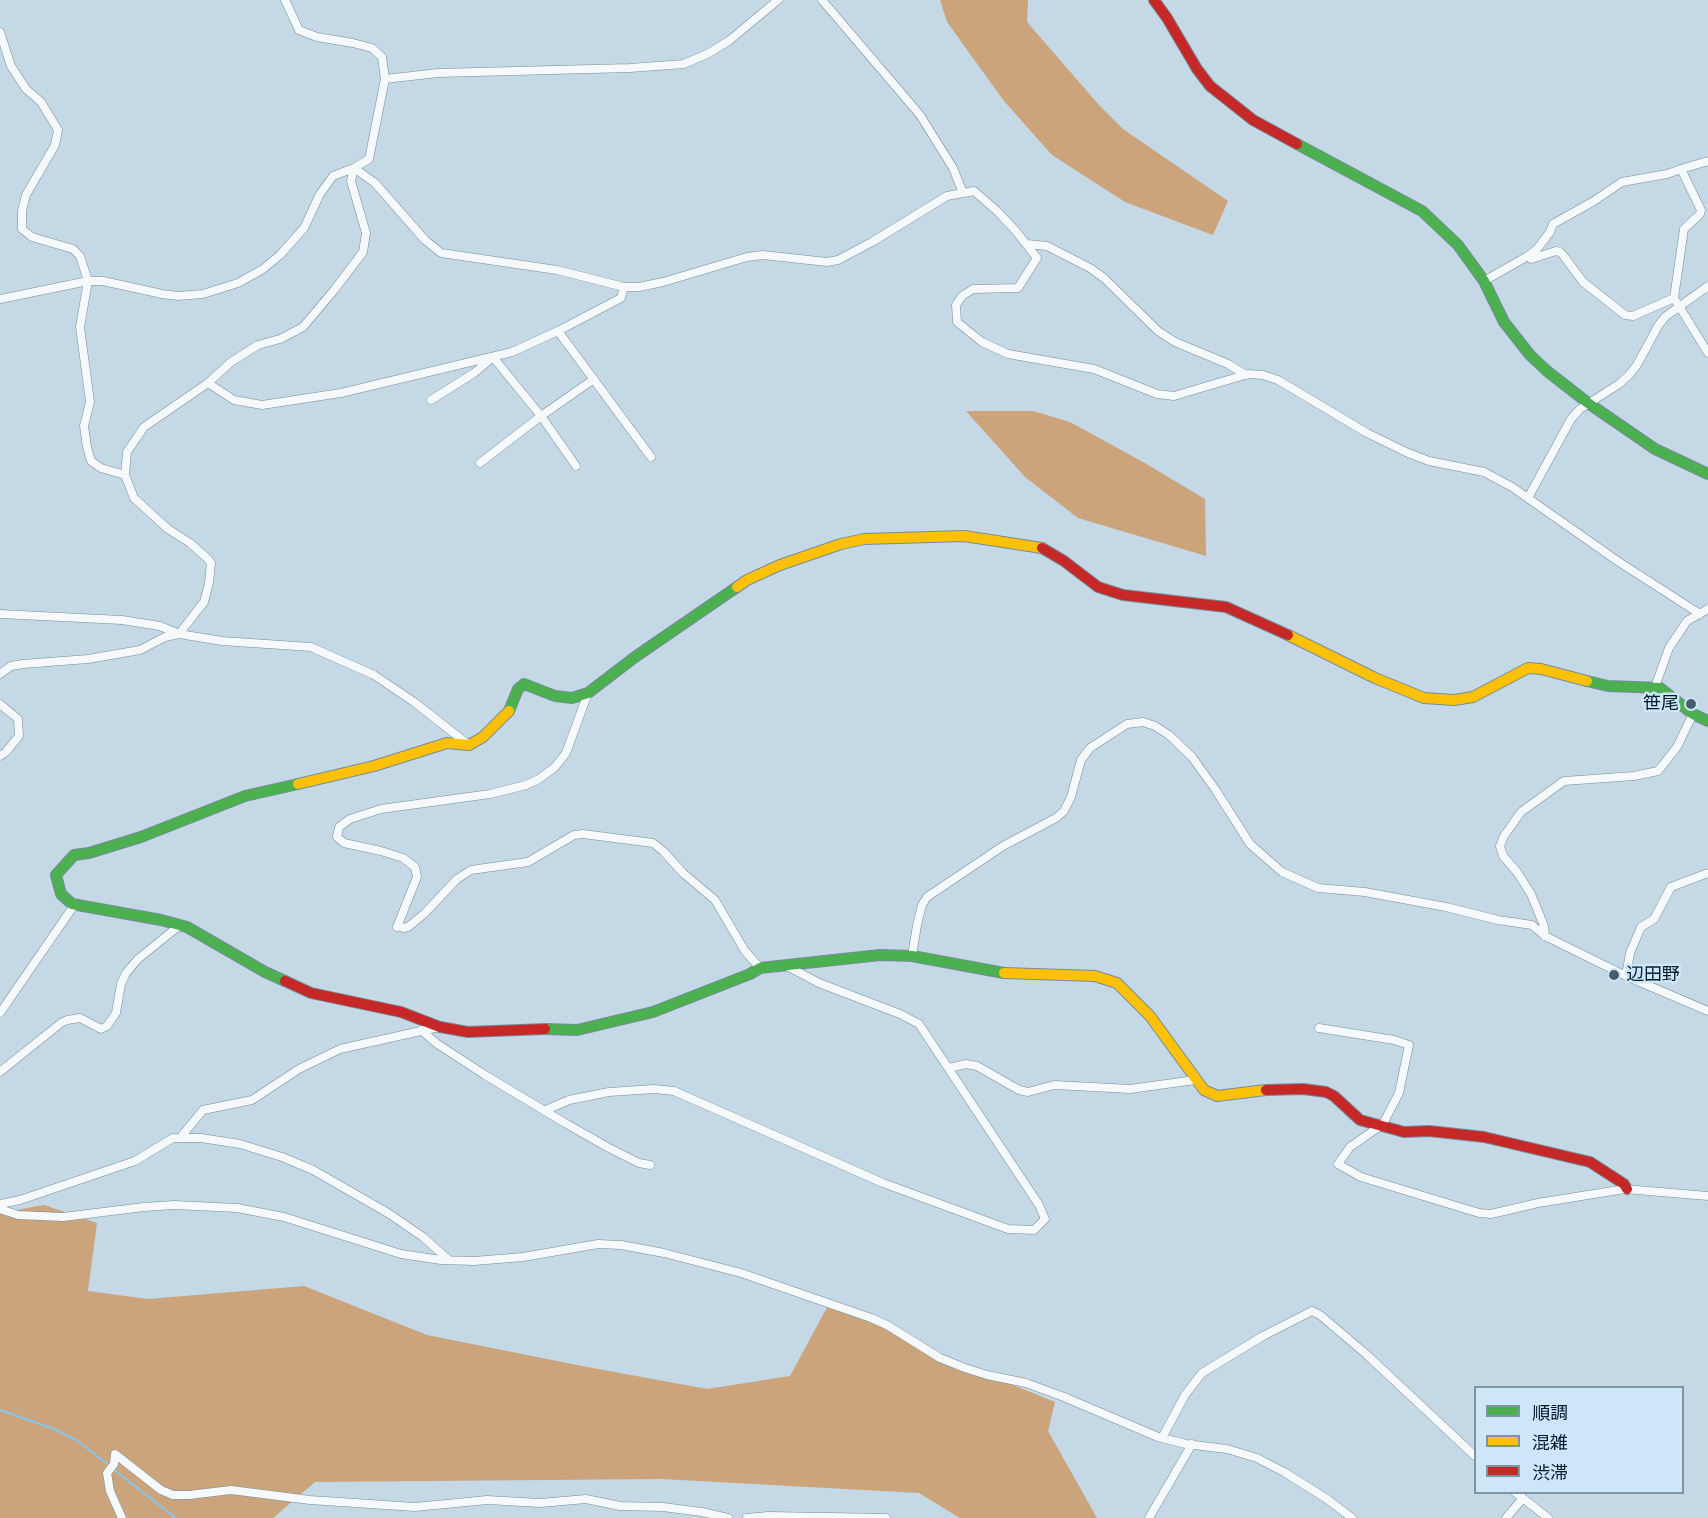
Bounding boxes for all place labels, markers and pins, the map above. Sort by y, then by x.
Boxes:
place label: 笹尾 [1643,693,1679,715]
marker: 笹尾 [1684,697,1698,711]
place label: 辺田野 [1626,964,1680,986]
marker: 辺田野 [1607,968,1621,982]

